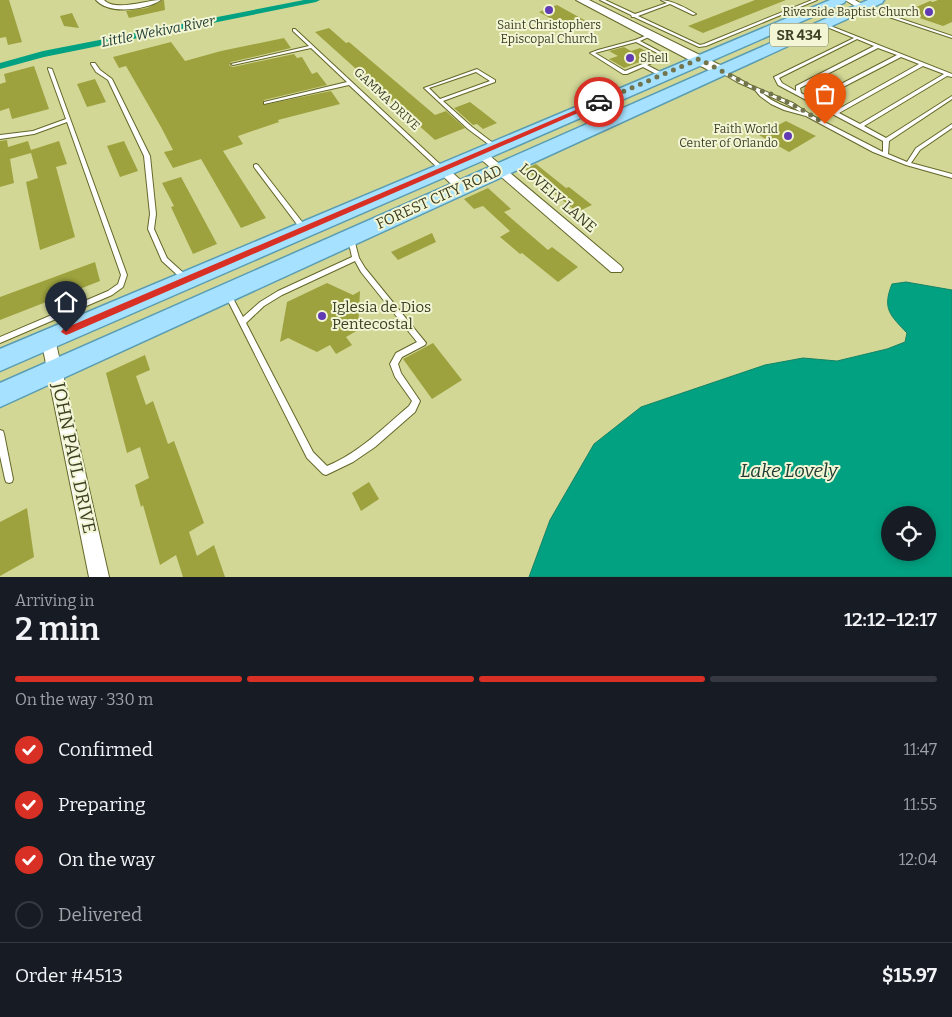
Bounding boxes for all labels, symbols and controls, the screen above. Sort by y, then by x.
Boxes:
marker: Saint Christophers Episcopal Church [543,4,555,16]
place label: Riverside Baptist Church [782,5,920,19]
marker: Riverside Baptist Church [923,6,935,18]
water label: Little Wekiva River [100,12,218,51]
place label: Saint Christophers Episcopal Church [497,18,601,46]
road number: SR 434 [770,24,828,46]
place label: Shell [640,51,669,65]
marker: Shell [624,52,636,64]
street label: GAMMA DRIVE [351,65,423,133]
pin [804,73,846,124]
courier [574,77,624,127]
icon: bag [811,80,839,108]
icon: car [585,88,613,116]
place label: Faith World Center of Orlando [679,122,778,150]
marker: Faith World Center of Orlando [782,130,794,142]
street label: LOVELY LANE [516,160,600,236]
street label: FOREST CITY ROAD [373,161,505,233]
pin [45,281,87,332]
icon: home [52,288,80,316]
place label: Iglesia de Dios Pentecostal [332,298,431,333]
marker: Iglesia de Dios Pentecostal [316,310,328,322]
street label: JOHN PAUL DRIVE [47,380,101,535]
water label: Lake Lovely [740,459,839,482]
map controls [881,506,936,561]
button: locate [881,506,936,561]
text: Arriving in [15,591,94,610]
text: 12:12–12:17 [844,608,937,631]
text: 2 min [15,610,100,648]
text: On the way · 330 m [15,690,153,709]
icon: check [15,736,43,764]
text: Confirmed [58,738,153,761]
text: 11:47 [903,740,937,759]
icon: check [15,791,43,819]
text: Preparing [58,793,146,816]
text: 11:55 [904,795,937,814]
icon: check [15,846,43,874]
text: On the way [58,848,155,871]
text: 12:04 [899,850,937,869]
text: Delivered [58,903,142,926]
text: Order #4513 [15,964,123,987]
text: $15.97 [882,964,937,987]

